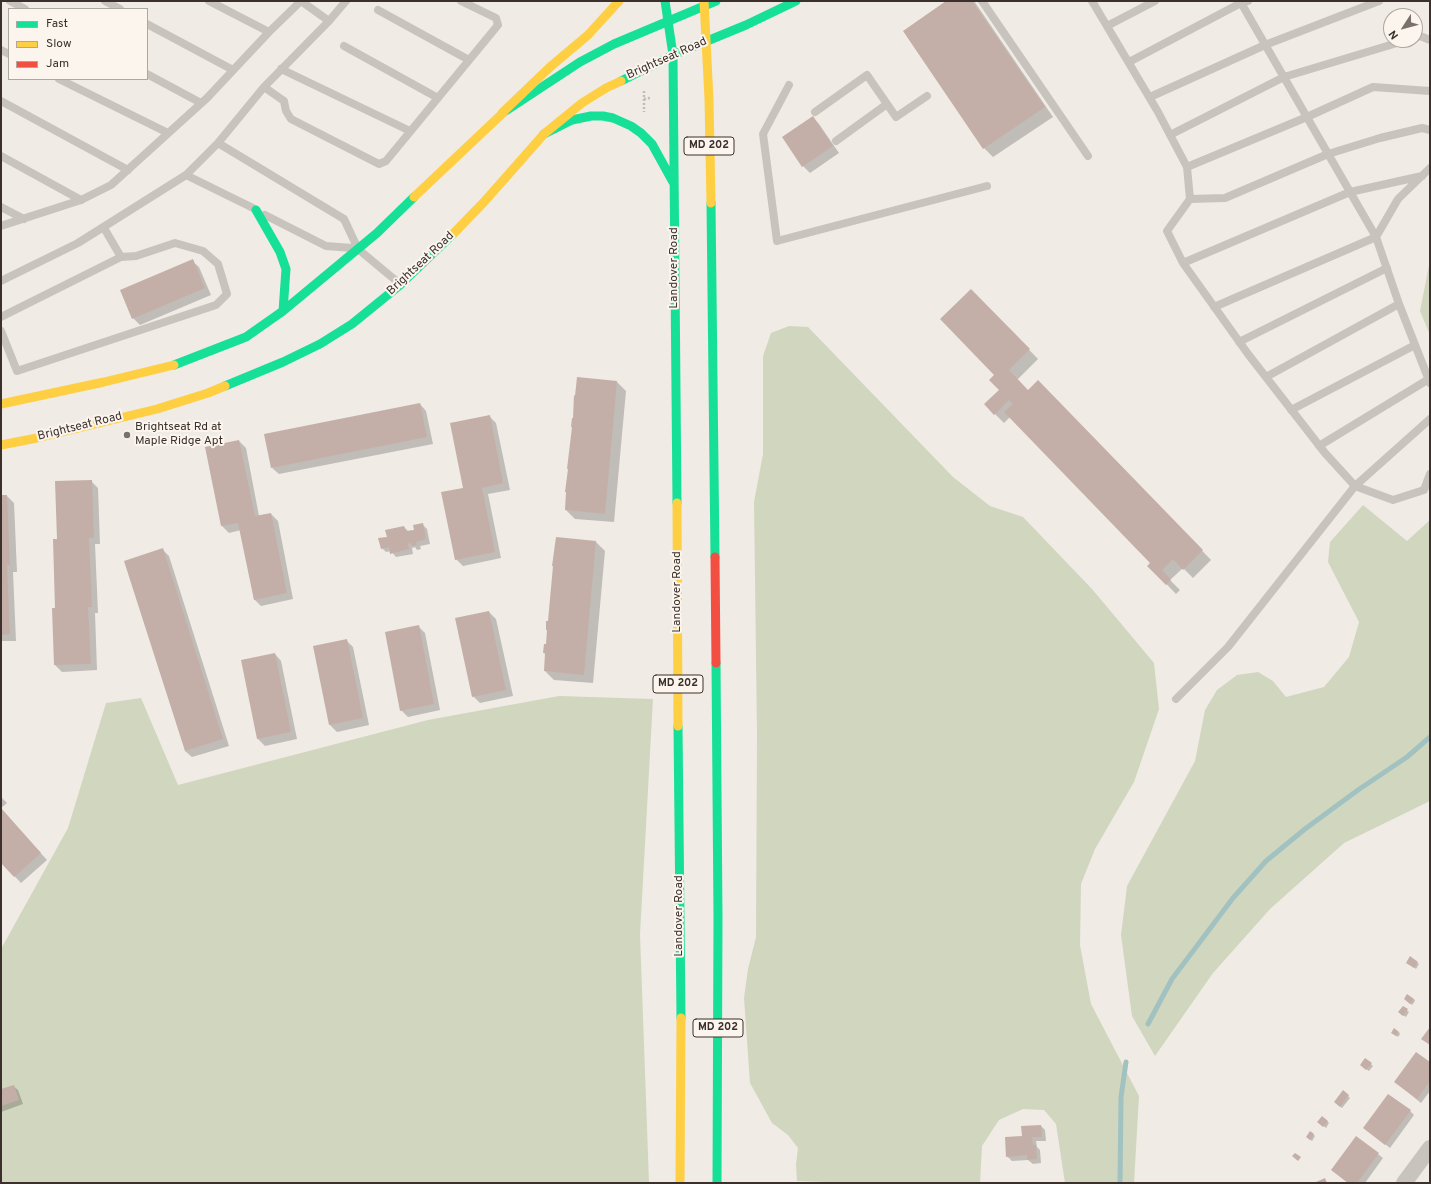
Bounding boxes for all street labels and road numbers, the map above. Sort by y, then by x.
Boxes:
street label: Brightseat Road [625,35,709,83]
road number: MD 202 [684,137,734,155]
street label: Landover Road [668,227,682,309]
street label: Brightseat Road [384,229,458,299]
street label: Brightseat Road [36,410,124,444]
street label: Landover Road [671,551,685,633]
road number: MD 202 [653,675,703,693]
street label: Landover Road [673,875,687,957]
road number: MD 202 [693,1019,743,1037]

